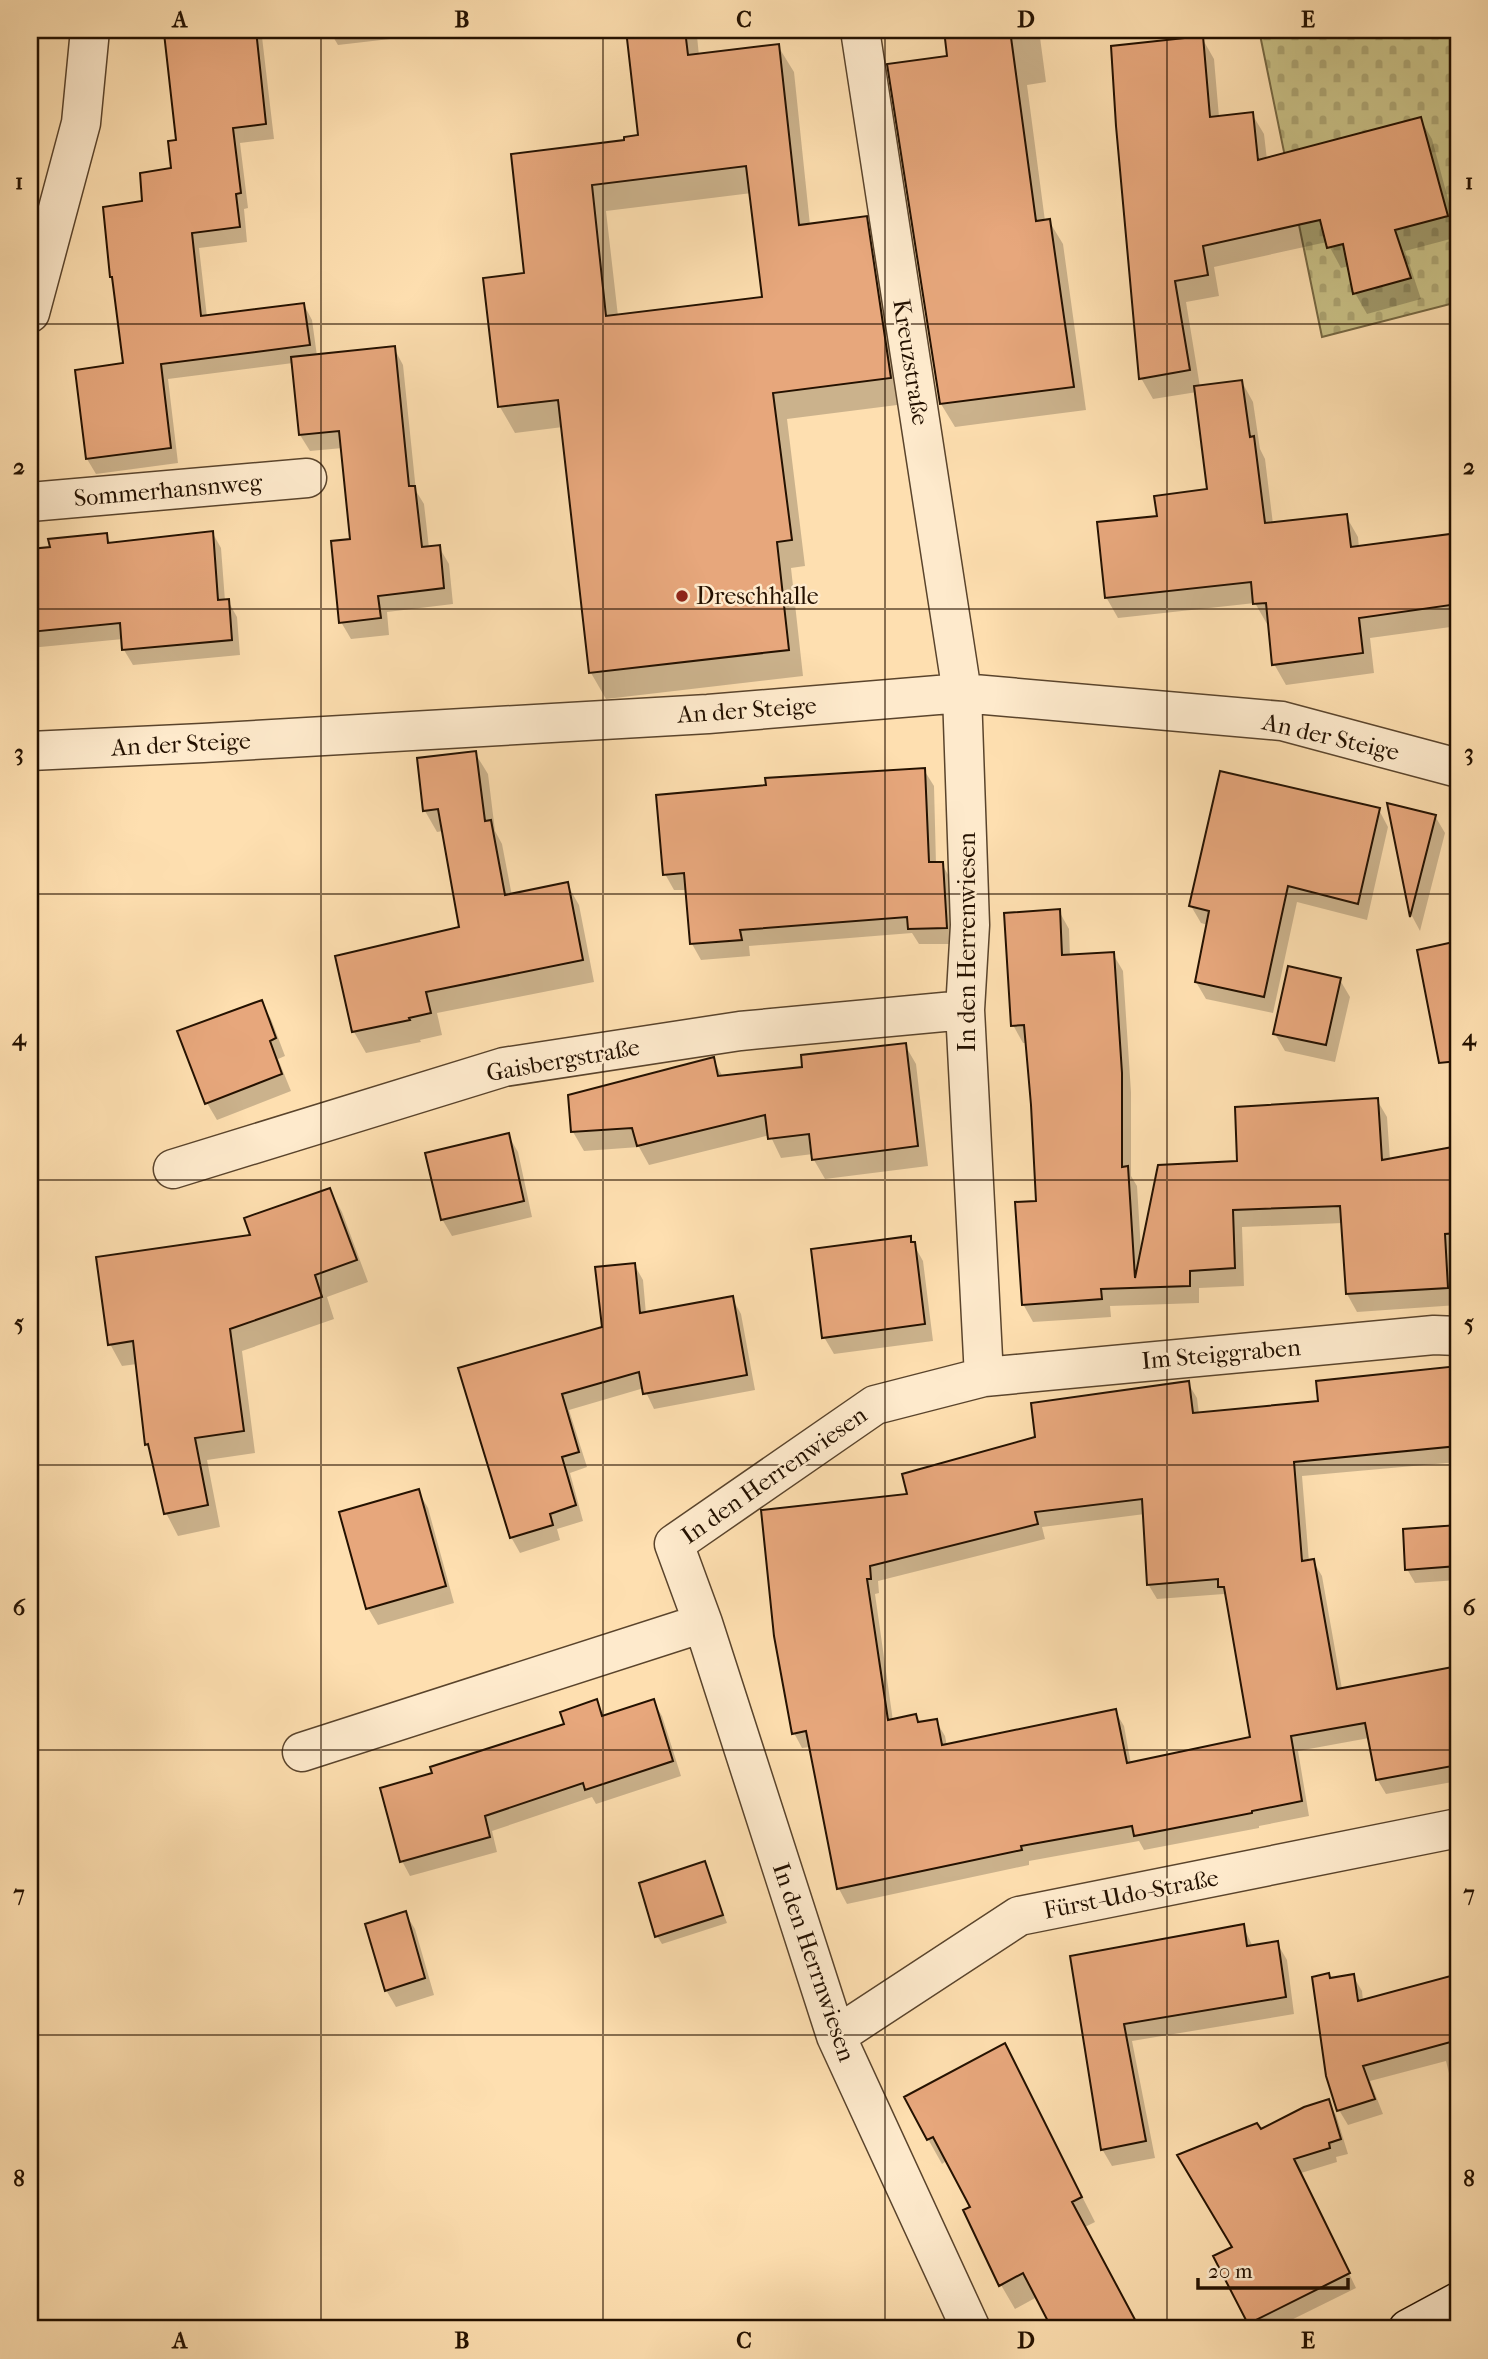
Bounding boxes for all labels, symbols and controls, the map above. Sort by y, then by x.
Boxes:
text: A [171,6,189,33]
text: B [455,6,470,33]
text: C [736,6,752,33]
text: D [1017,6,1035,33]
text: E [1301,6,1315,33]
text: 1 [15,168,23,195]
text: 1 [1465,168,1473,195]
street label: Kreuzstraße [887,297,935,427]
text: 2 [13,453,25,480]
text: 2 [1463,453,1475,480]
street label: Sommerhansnweg [73,468,265,512]
place label: Dreschhalle [696,582,819,610]
marker: Dreschhalle [674,588,690,604]
street label: An der Steige [675,691,818,729]
street label: An der Steige [1259,707,1402,766]
street label: An der Steige [110,726,251,762]
text: 3 [14,739,24,766]
text: 3 [1464,739,1474,766]
street label: In den Herrenwiesen [953,832,981,1052]
text: 4 [11,1024,27,1051]
text: 4 [1461,1024,1477,1051]
street label: Gaisbergstraße [484,1033,642,1087]
text: 5 [14,1309,24,1336]
text: 5 [1464,1309,1474,1336]
street label: Im Steiggraben [1140,1333,1302,1375]
street label: In den Herrenwiesen [676,1400,872,1550]
text: 6 [13,1594,26,1621]
text: 6 [1463,1594,1476,1621]
street label: In den Herrnwiesen [767,1859,861,2065]
street label: Fürst-Udo-Straße [1041,1863,1221,1925]
text: 7 [12,1880,25,1907]
text: 7 [1462,1880,1475,1907]
text: 8 [13,2165,25,2192]
text: 8 [1463,2165,1475,2192]
scale bar [1198,2247,1348,2291]
text: 20 m [1208,2259,1253,2283]
text: A [171,2327,189,2354]
text: B [455,2327,470,2354]
text: C [736,2327,752,2354]
text: D [1017,2327,1035,2354]
text: E [1301,2327,1315,2354]

